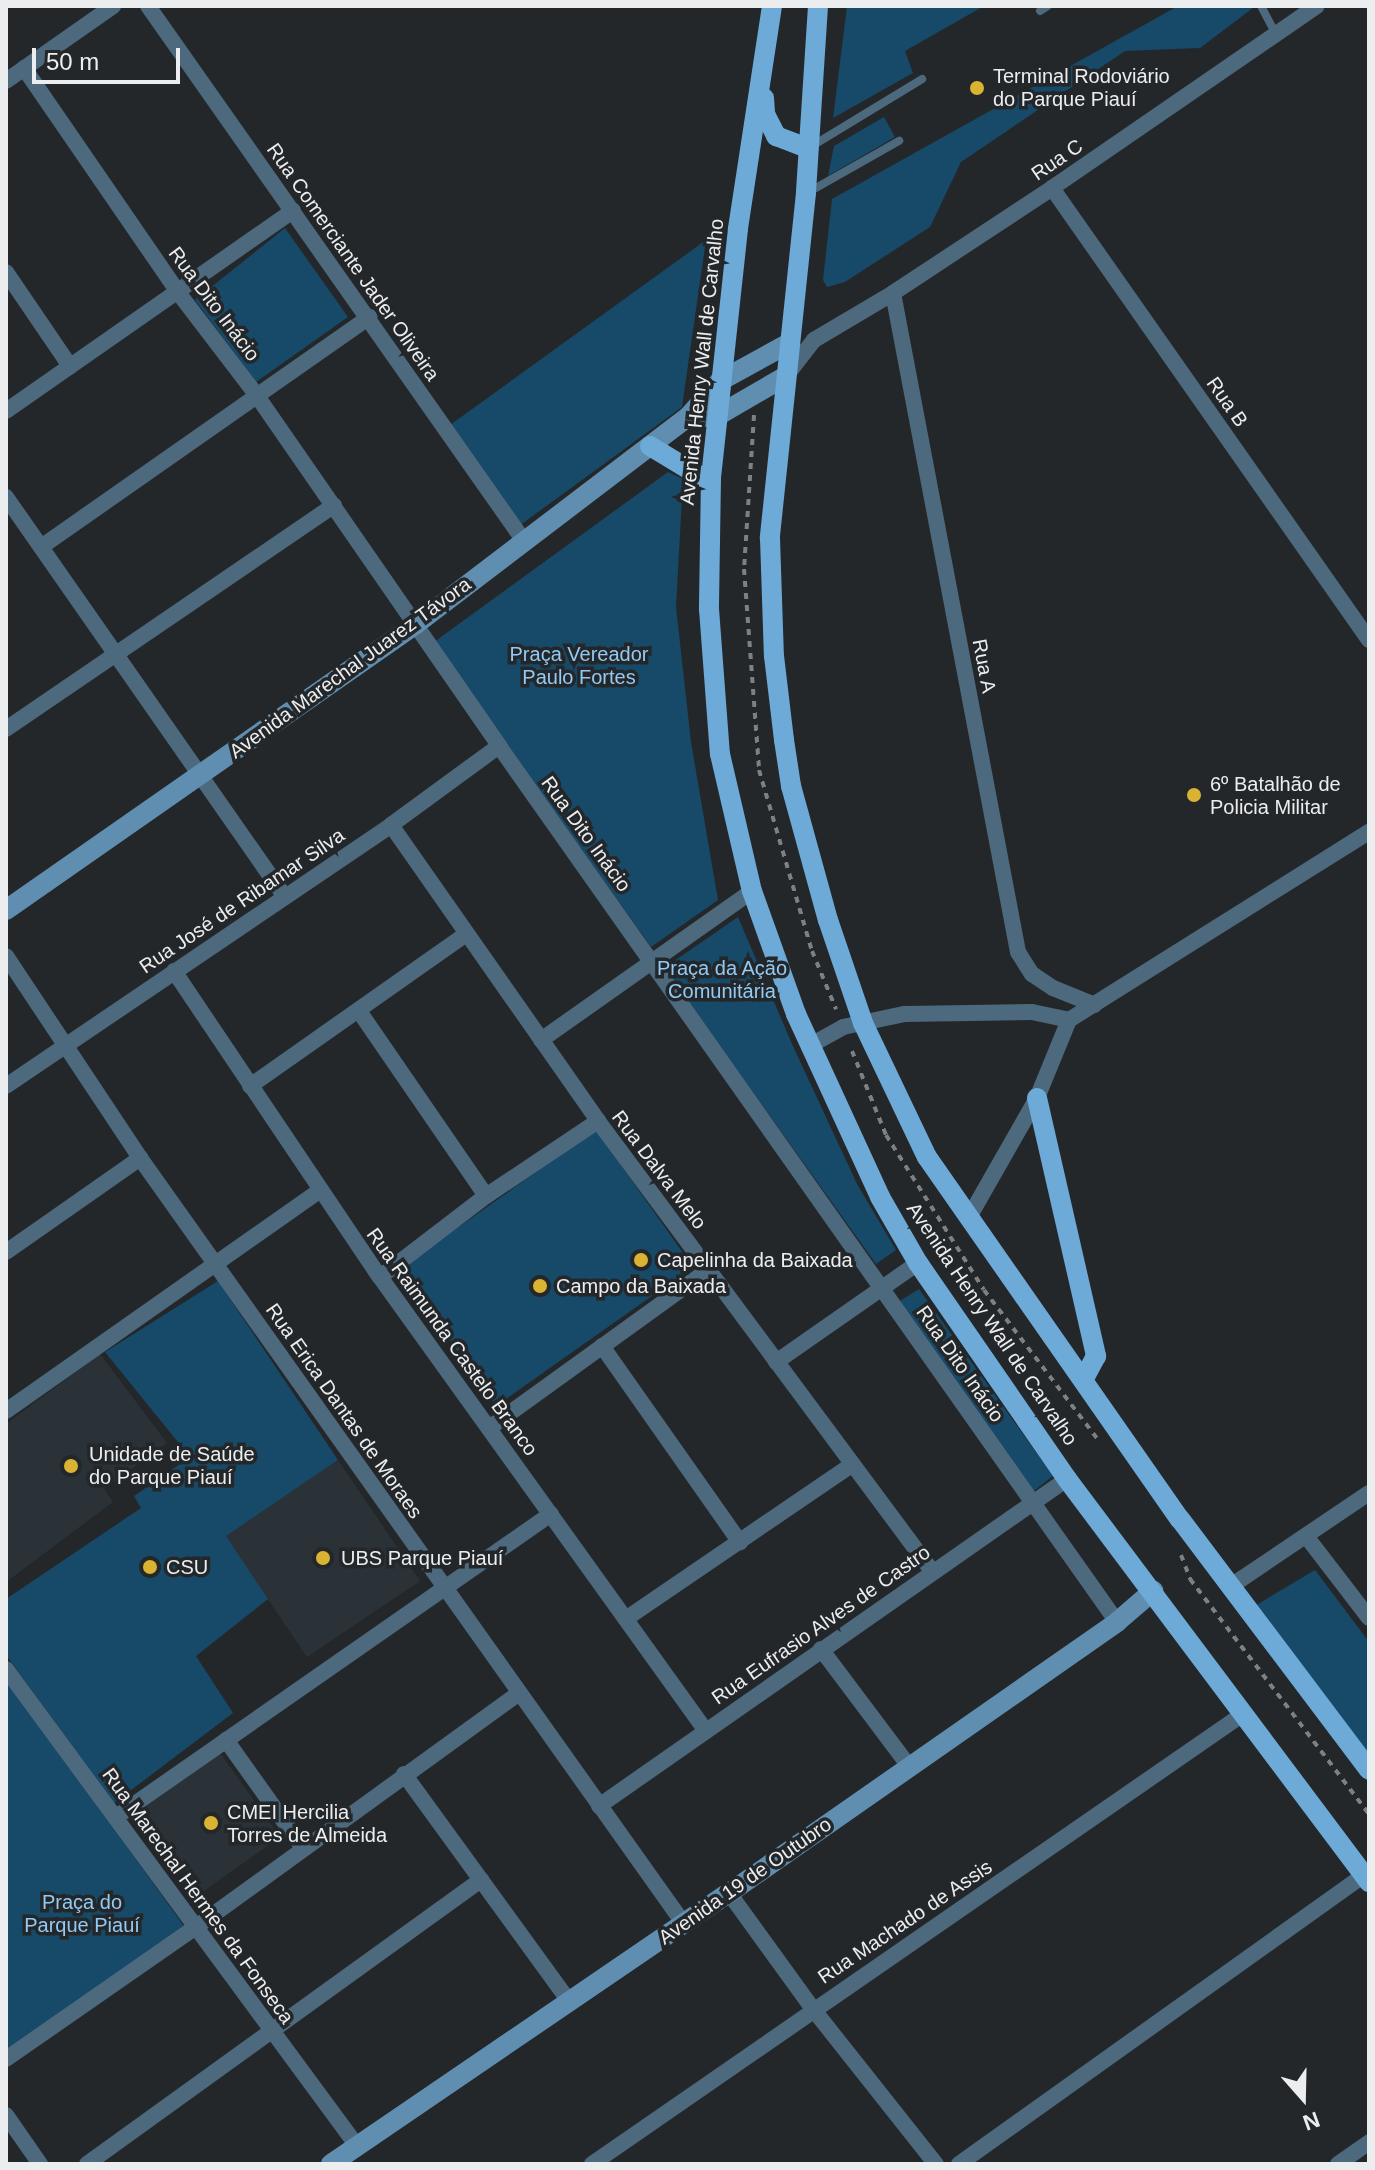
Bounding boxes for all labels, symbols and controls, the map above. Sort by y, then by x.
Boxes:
scale bar [36,32,184,82]
text: 50 m [46,48,99,75]
place label: Terminal Rodoviário do Parque Piauí [993,64,1170,111]
marker: Terminal Rodoviário do Parque Piauí [968,79,986,97]
street label: Rua C [1027,134,1087,186]
street label: Rua Comerciante Jader Oliveira [262,139,444,385]
street label: Avenida Henry Wall de Carvalho [675,218,729,506]
street label: Rua Dito Inácio [163,242,265,366]
street label: Rua B [1201,372,1253,432]
street label: Avenida Marechal Juarez Távora [224,572,476,764]
street label: Rua A [967,636,1001,696]
park label: Praça Vereador Paulo Fortes [510,642,648,689]
street label: Rua Dito Inácio [536,772,636,896]
place label: 6º Batalhão de Policia Militar [1210,772,1341,819]
marker: 6º Batalhão de Policia Militar [1185,786,1203,804]
street label: Rua José de Ribamar Silva [135,823,349,979]
park label: Praça da Ação Comunitária [656,957,788,1004]
street label: Rua Dalva Melo [607,1106,711,1234]
street label: Avenida Henry Wall de Carvalho [902,1198,1082,1450]
street label: Rua Raimunda Castelo Branco [361,1223,543,1461]
place label: Capelinha da Baixada [657,1248,853,1272]
marker: Capelinha da Baixada [632,1251,650,1269]
place label: Campo da Baixada [556,1274,726,1298]
marker: Campo da Baixada [531,1277,549,1295]
street label: Rua Erica Dantas de Moraes [261,1299,427,1523]
street label: Rua Dito Inácio [911,1301,1009,1427]
place label: Unidade de Saúde do Parque Piauí [89,1442,255,1489]
marker: Unidade de Saúde do Parque Piauí [60,1455,82,1477]
street label: Rua Eufrasio Alves de Castro [707,1540,935,1710]
place label: UBS Parque Piauí [341,1546,503,1570]
marker: UBS Parque Piauí [312,1547,334,1569]
place label: CSU [166,1555,208,1579]
marker: CSU [141,1558,159,1576]
street label: Rua Marechal Hermes da Fonseca [97,1763,299,2029]
place label: CMEI Hercilia Torres de Almeida [227,1800,388,1847]
street label: Avenida 19 de Outubro [654,1812,836,1950]
marker: CMEI Hercilia Torres de Almeida [202,1814,220,1832]
street label: Rua Machado de Assis [813,1855,997,1989]
park label: Praça do Parque Piauí [24,1891,140,1938]
north arrow [1263,2058,1343,2138]
text: N [1300,2107,1323,2135]

